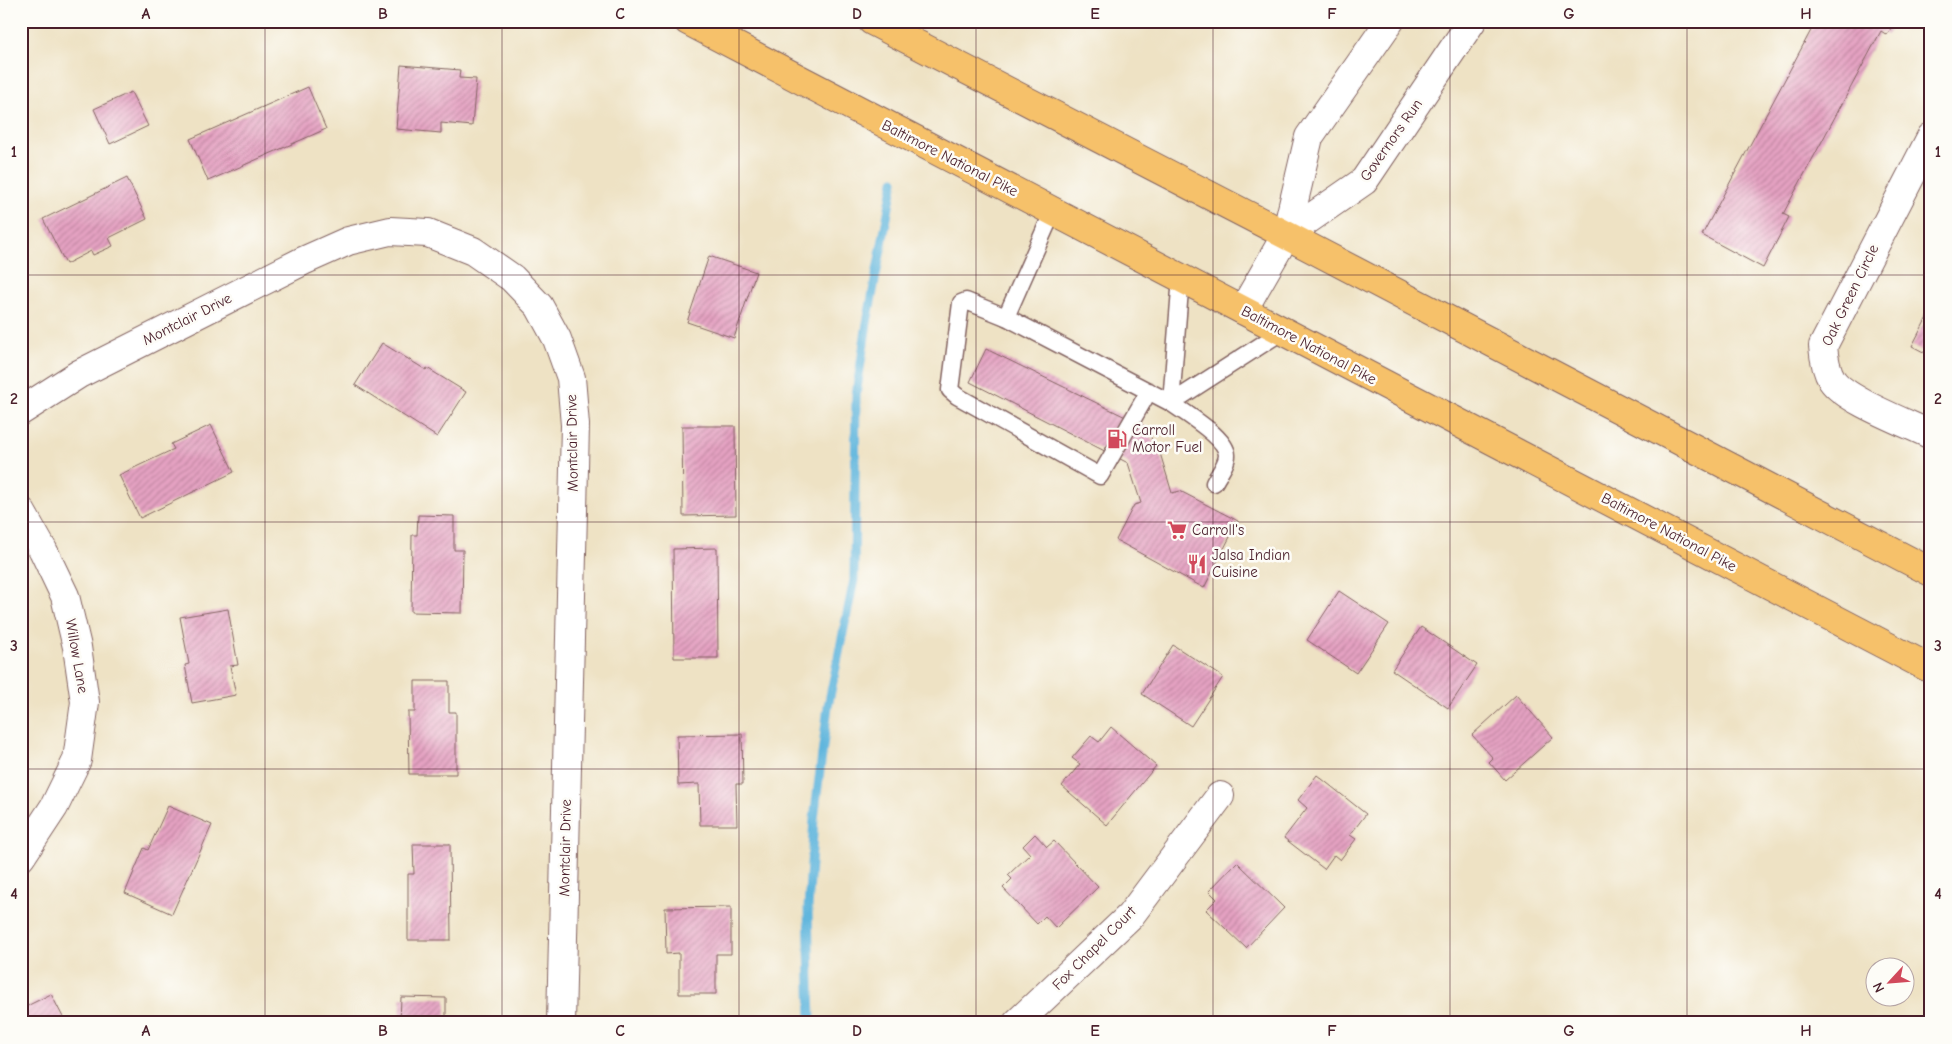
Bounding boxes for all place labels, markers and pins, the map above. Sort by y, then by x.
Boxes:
place label: Carroll Motor Fuel [1132,421,1202,456]
fuel station icon: Carroll Motor Fuel [1106,428,1128,450]
supermarket icon: Carroll's [1166,519,1188,541]
place label: Carroll's [1192,521,1244,539]
place label: Jalsa Indian Cuisine [1212,546,1290,581]
restaurant icon: Jalsa Indian Cuisine [1186,553,1208,575]

